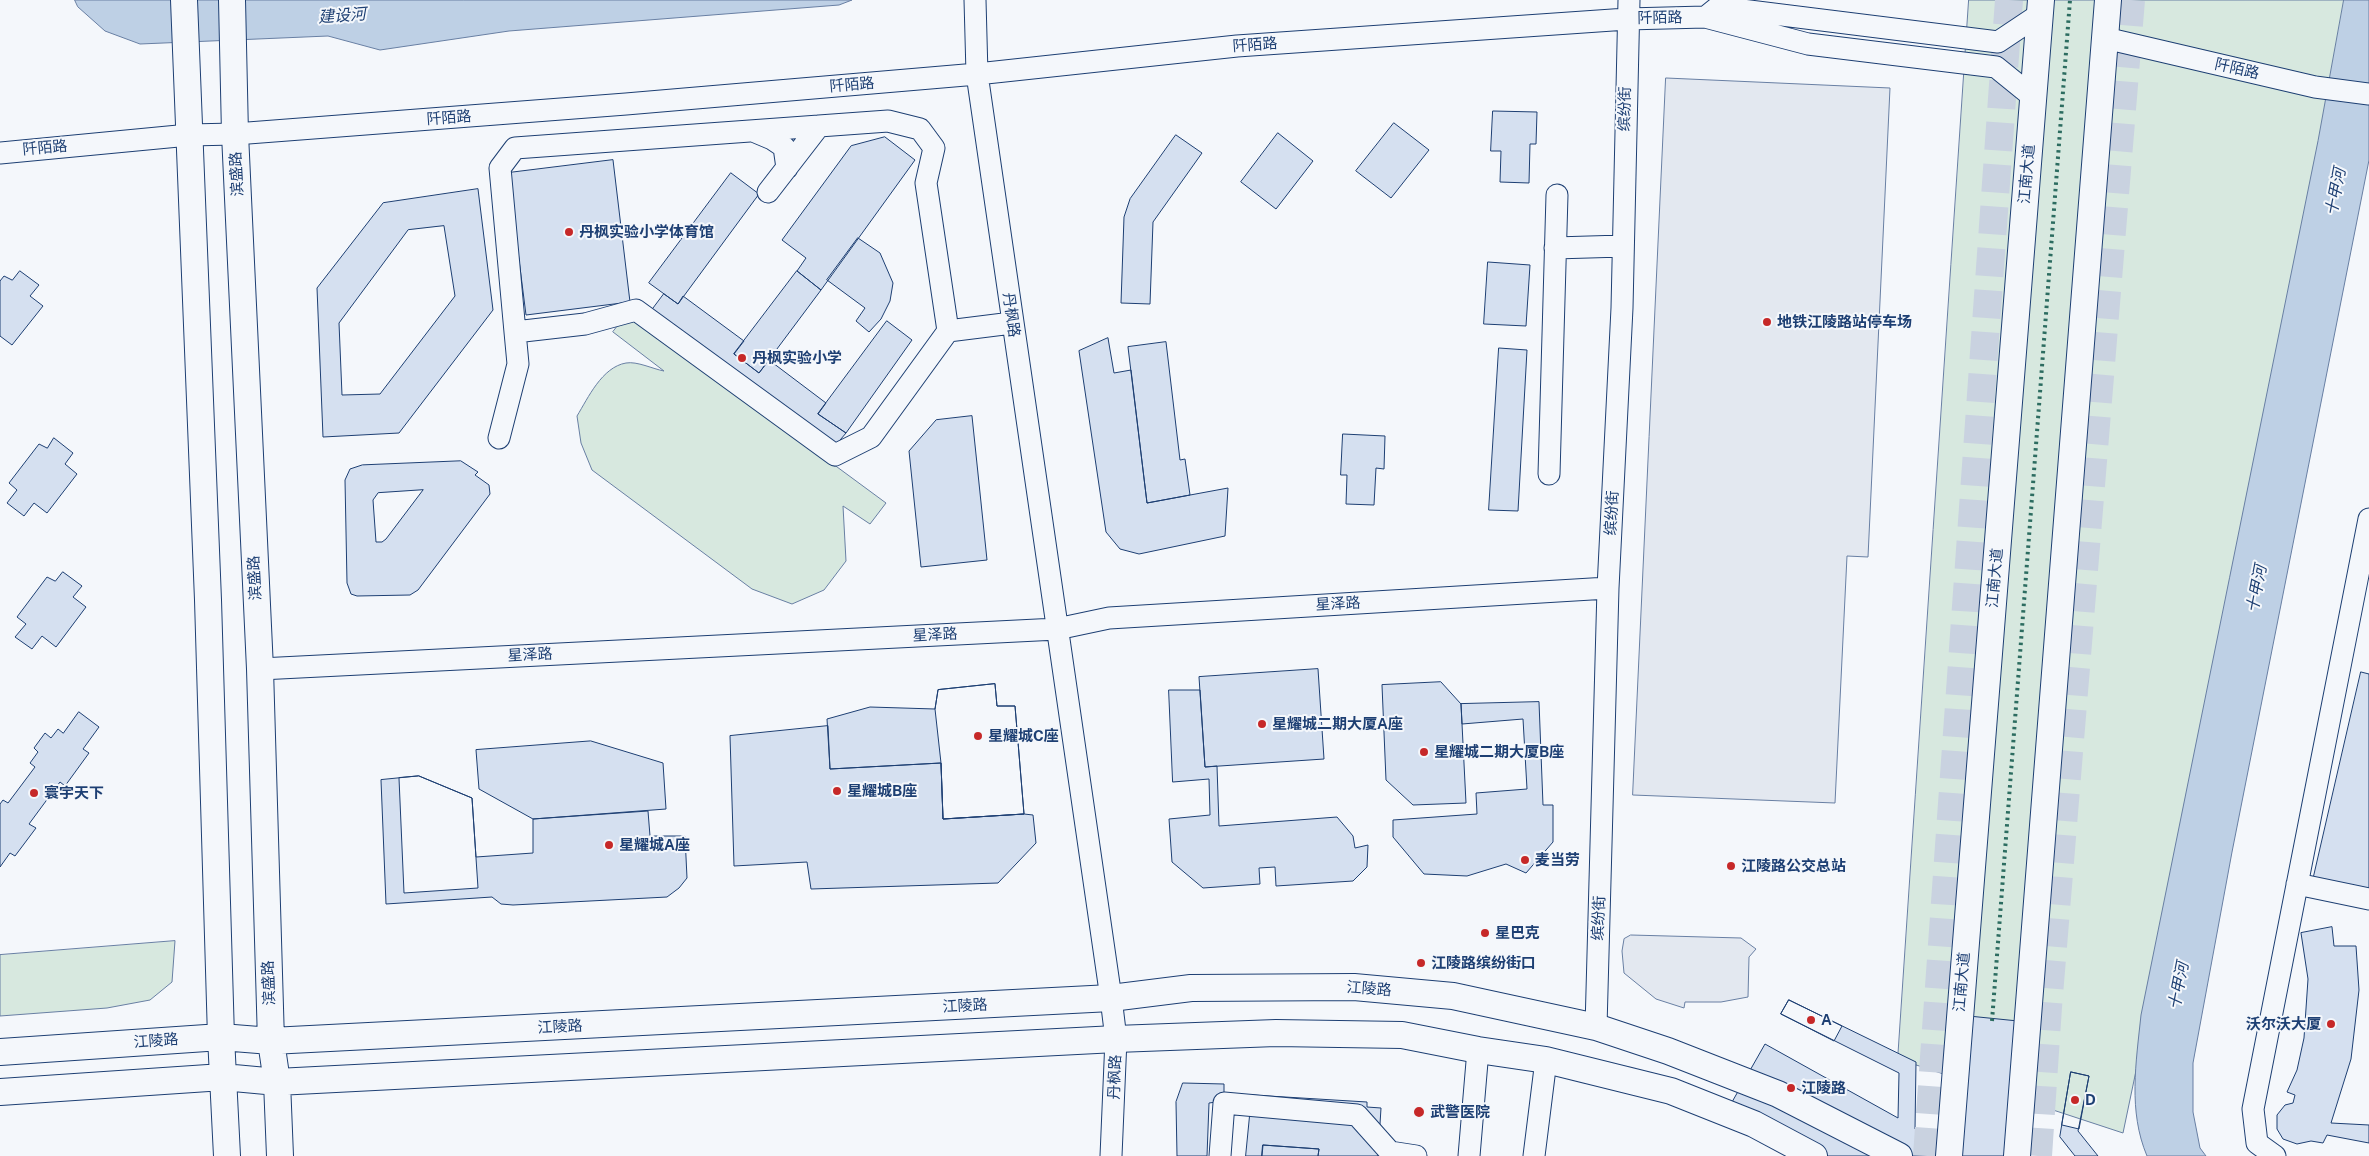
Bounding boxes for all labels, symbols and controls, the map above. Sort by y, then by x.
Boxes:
water label: 建设河 [317,5,367,27]
street label: 阡陌路 [1637,9,1683,27]
street label: 阡陌路 [1232,34,1278,56]
street label: 阡陌路 [2213,55,2261,83]
street label: 阡陌路 [829,74,875,96]
street label: 缤纷街 [1616,86,1634,132]
street label: 阡陌路 [426,107,472,129]
street label: 阡陌路 [22,137,68,159]
street label: 江南大道 [2015,143,2039,205]
street label: 滨盛路 [227,151,247,197]
water label: 十甲河 [2322,167,2350,217]
place label: 丹枫实验小学体育馆 [579,223,714,241]
marker: 丹枫实验小学体育馆 [563,226,575,238]
street label: 丹枫路 [999,291,1023,339]
place label: 地铁江陵路站停车场 [1777,313,1912,331]
marker: 地铁江陵路站停车场 [1761,316,1773,328]
place label: 丹枫实验小学 [752,349,842,367]
marker: 丹枫实验小学 [736,352,748,364]
street label: 缤纷街 [1602,490,1622,536]
street label: 江南大道 [1983,547,2007,609]
street label: 滨盛路 [245,555,265,601]
water label: 十甲河 [2243,564,2271,614]
street label: 星泽路 [1315,594,1361,614]
street label: 星泽路 [912,625,958,645]
street label: 星泽路 [507,645,553,665]
place label: 星耀城二期大厦A座 [1272,715,1403,733]
marker: 星耀城二期大厦A座 [1256,718,1268,730]
place label: 星耀城C座 [988,727,1059,745]
marker: 星耀城C座 [972,730,984,742]
place label: 星耀城二期大厦B座 [1434,743,1564,761]
marker: 星耀城二期大厦B座 [1418,746,1430,758]
place label: 星耀城B座 [847,782,917,800]
place label: 寰宇天下 [44,784,104,802]
marker: 星耀城B座 [831,785,843,797]
marker: 寰宇天下 [28,787,40,799]
place label: 星耀城A座 [619,836,690,854]
marker: 星耀城A座 [603,839,615,851]
place label: 麦当劳 [1535,851,1580,869]
marker: 麦当劳 [1519,854,1531,866]
place label: 江陵路公交总站 [1741,857,1846,875]
marker: 江陵路公交总站 [1725,860,1737,872]
street label: 缤纷街 [1589,895,1609,941]
place label: 星巴克 [1495,924,1540,942]
marker: 星巴克 [1479,927,1491,939]
street label: 江南大道 [1950,951,1974,1013]
place label: 江陵路缤纷街口 [1431,954,1536,972]
marker: 江陵路缤纷街口 [1415,957,1427,969]
street label: 滨盛路 [259,960,279,1006]
water label: 十甲河 [2165,961,2193,1011]
street label: 江陵路 [1346,978,1392,1000]
street label: 江陵路 [942,996,988,1016]
place label: A [1821,1011,1832,1029]
marker: A [1805,1014,1817,1026]
place label: 沃尔沃大厦 [2246,1015,2321,1033]
street label: 江陵路 [537,1017,583,1037]
marker: 沃尔沃大厦 [2325,1018,2337,1030]
street label: 江陵路 [133,1030,179,1052]
street label: 丹枫路 [1105,1054,1125,1100]
place label: 江陵路 [1801,1079,1846,1097]
marker: 江陵路 [1785,1082,1797,1094]
place label: D [2085,1091,2096,1109]
marker: D [2069,1094,2081,1106]
place label: 武警医院 [1430,1103,1490,1121]
marker: 武警医院 [1412,1105,1426,1119]

